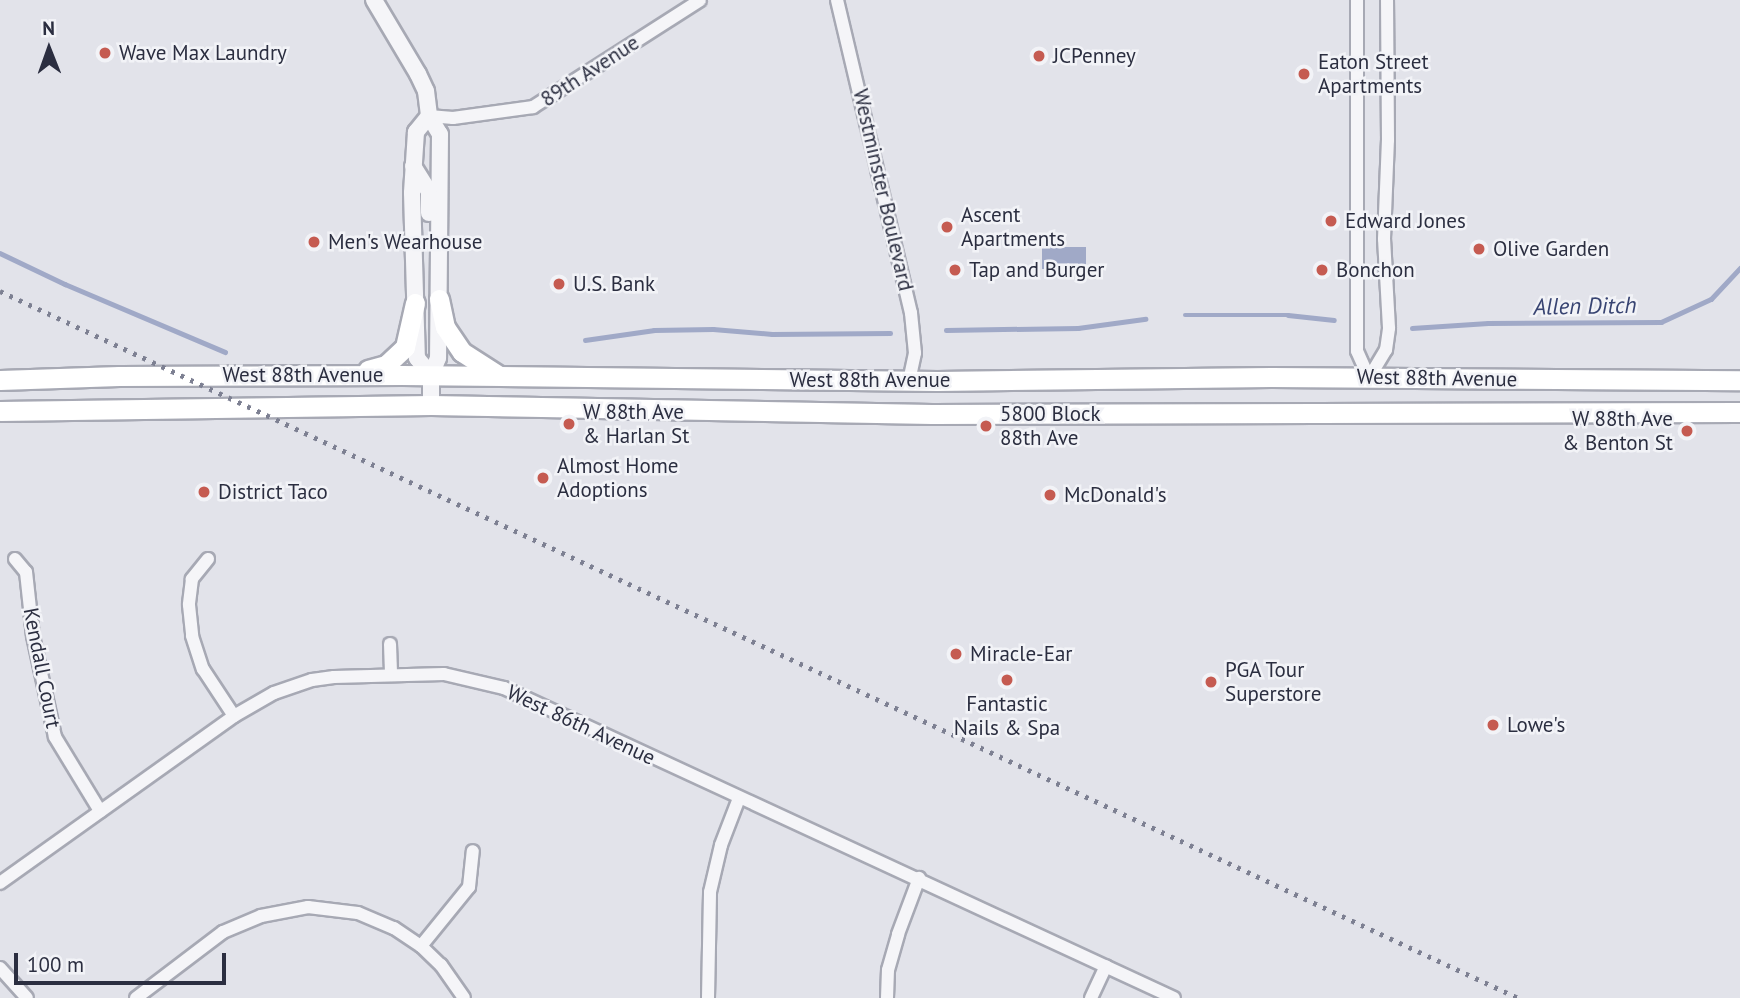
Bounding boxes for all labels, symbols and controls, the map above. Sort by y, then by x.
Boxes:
north arrow [14,14,84,84]
text: N [42,16,55,40]
street label: 89th Avenue [536,30,644,112]
place label: Wave Max Laundry [119,40,287,66]
place label: JCPenney [1053,43,1136,69]
marker: Wave Max Laundry [97,45,113,61]
marker: JCPenney [1031,48,1047,64]
place label: Eaton Street Apartments [1318,49,1429,99]
marker: Eaton Street Apartments [1296,66,1312,82]
street label: Westminster Boulevard [847,87,919,293]
place label: Ascent Apartments [961,202,1065,252]
place label: Edward Jones [1345,208,1466,234]
marker: Edward Jones [1323,213,1339,229]
marker: Ascent Apartments [939,219,955,235]
place label: Men's Wearhouse [328,229,483,255]
marker: Men's Wearhouse [306,234,322,250]
place label: Olive Garden [1493,236,1609,262]
marker: Olive Garden [1471,241,1487,257]
place label: Tap and Burger [969,257,1104,283]
place label: Bonchon [1336,257,1415,283]
marker: Tap and Burger [947,262,963,278]
marker: Bonchon [1314,262,1330,278]
place label: U.S. Bank [573,271,657,297]
marker: U.S. Bank [551,276,567,292]
water label: Allen Ditch [1533,291,1637,321]
street label: West 88th Avenue [222,362,384,388]
street label: West 88th Avenue [1356,364,1518,392]
street label: West 88th Avenue [789,367,951,393]
place label: W 88th Ave & Harlan St [583,399,689,449]
place label: 5800 Block 88th Ave [1000,401,1101,451]
place label: W 88th Ave & Benton St [1562,406,1673,456]
marker: W 88th Ave & Harlan St [561,416,577,432]
marker: 5800 Block 88th Ave [978,418,994,434]
marker: W 88th Ave & Benton St [1679,423,1695,439]
place label: Almost Home Adoptions [557,453,678,503]
marker: Almost Home Adoptions [535,470,551,486]
place label: District Taco [218,479,328,505]
place label: McDonald's [1064,482,1167,508]
marker: District Taco [196,484,212,500]
marker: McDonald's [1042,487,1058,503]
street label: Kendall Court [18,606,66,730]
place label: Miracle-Ear [970,641,1072,667]
marker: Miracle-Ear [948,646,964,662]
place label: PGA Tour Superstore [1225,657,1321,707]
marker: Fantastic Nails & Spa [999,672,1015,688]
marker: PGA Tour Superstore [1203,674,1219,690]
street label: West 86th Avenue [503,679,659,771]
place label: Fantastic Nails & Spa [954,691,1060,741]
place label: Lowe's [1507,712,1565,738]
marker: Lowe's [1485,717,1501,733]
scale bar [18,939,229,983]
text: 100 m [27,951,84,978]

